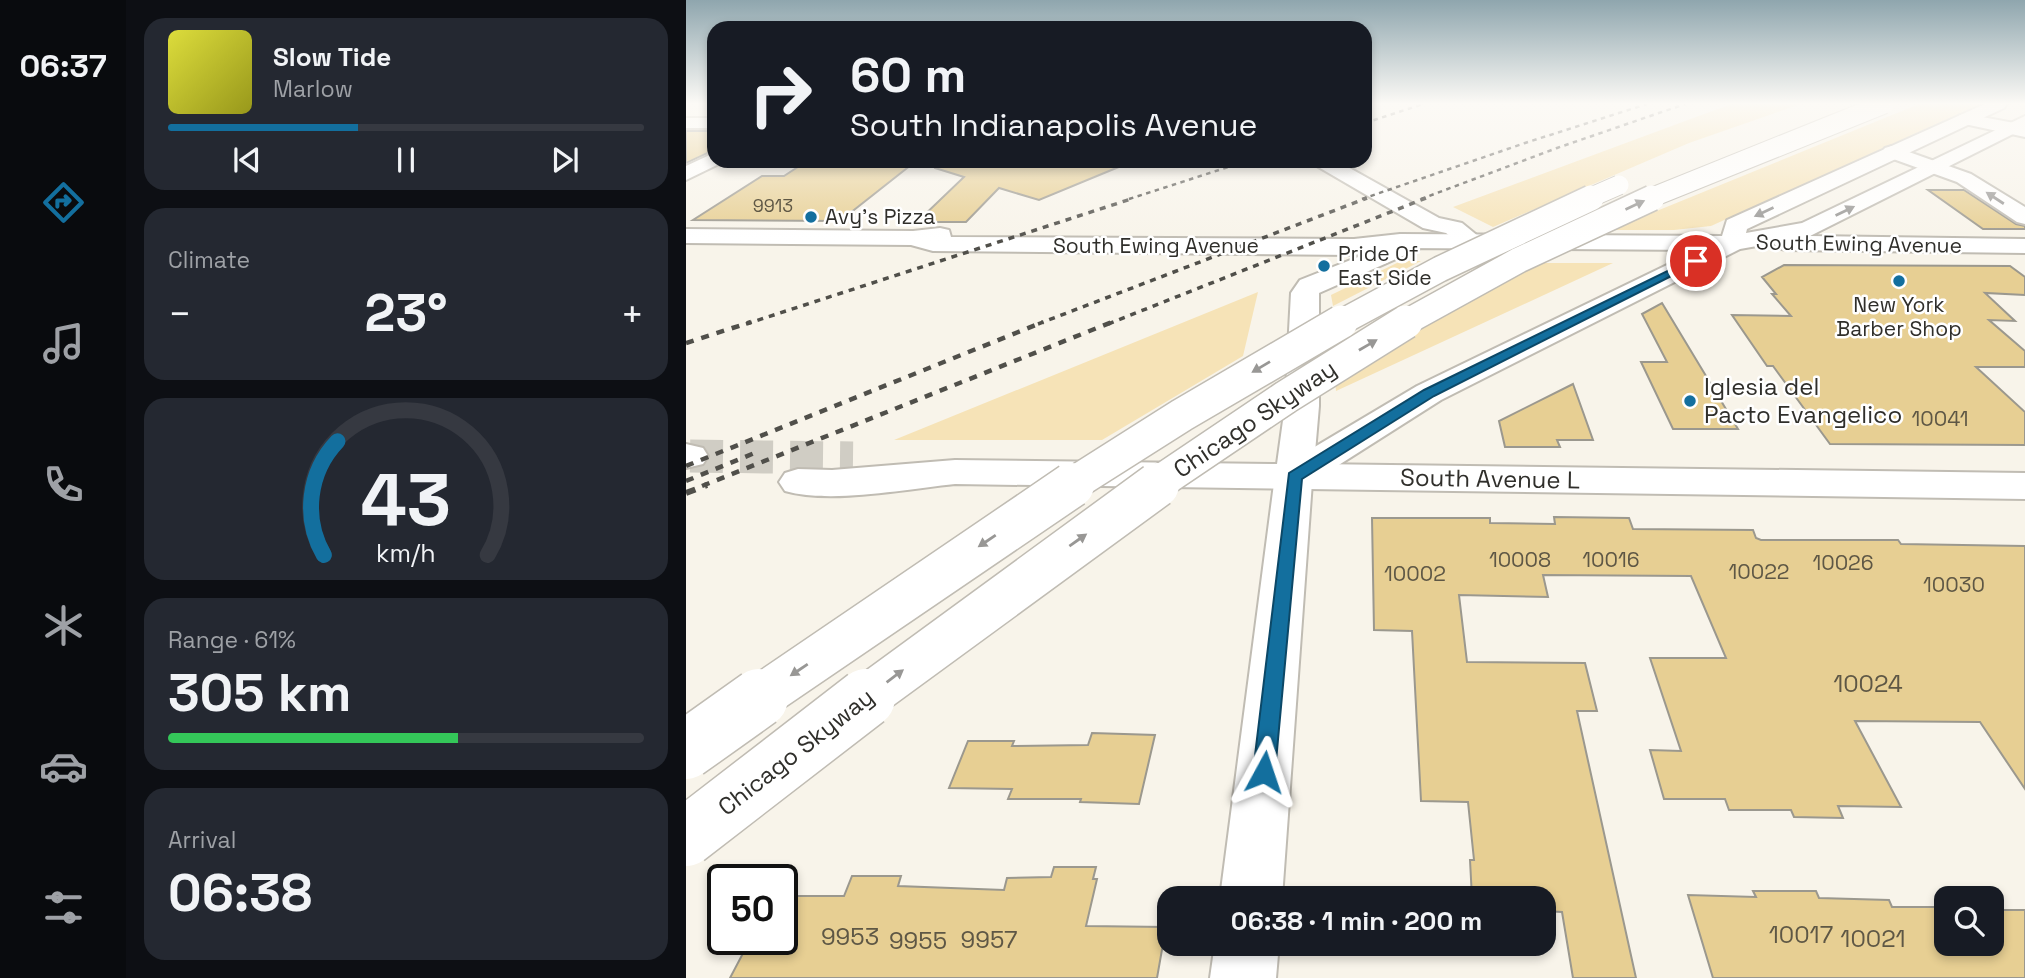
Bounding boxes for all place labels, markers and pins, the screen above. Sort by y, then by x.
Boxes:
place label: Avy's Pizza [825,203,935,230]
marker: Avy's Pizza [803,209,819,225]
pin [1666,231,1726,291]
place label: Pride Of East Side [1338,240,1432,291]
marker: Pride Of East Side [1316,258,1332,274]
marker: New York Barber Shop [1891,273,1907,289]
place label: New York Barber Shop [1836,291,1962,342]
place label: Iglesia del Pacto Evangelico [1704,371,1902,430]
marker: Iglesia del Pacto Evangelico [1682,393,1698,409]

